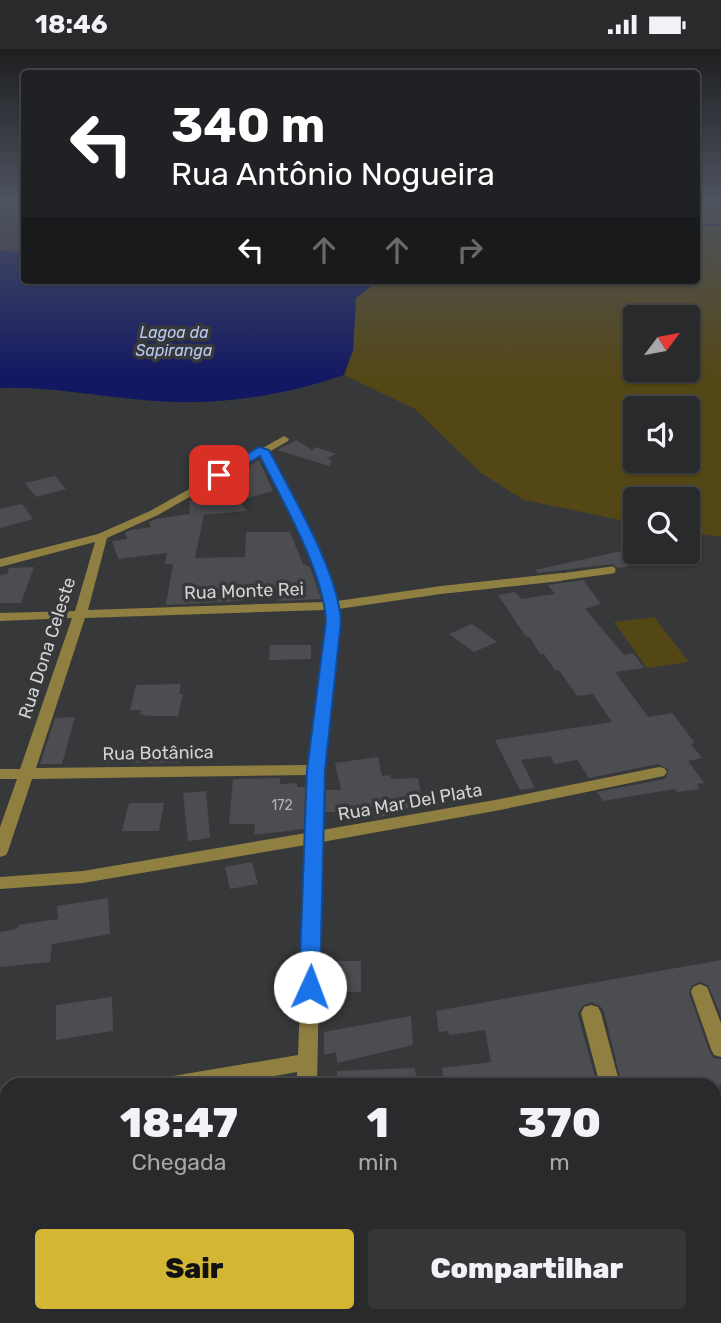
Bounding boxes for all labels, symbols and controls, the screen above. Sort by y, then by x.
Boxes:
text: 18:46 [35,9,108,40]
text: 340 m [171,96,325,154]
icon: left [56,98,147,189]
text: Rua Antônio Nogueira [171,155,495,193]
icon: left [232,231,270,269]
icon: ahead [305,231,343,269]
icon: ahead [378,231,416,269]
icon: right [451,231,489,269]
north arrow [623,305,700,381]
map controls [623,305,700,564]
water label: Lagoa da Sapiranga [136,323,212,360]
button: sound [623,396,700,473]
pin [189,445,249,505]
icon: arrive [200,456,238,494]
button: search [623,487,700,564]
street label: Rua Dona Celeste [14,574,80,722]
street label: Rua Monte Rei [184,578,304,604]
street label: Rua Botânica [102,741,214,765]
street label: Rua Mar Del Plata [336,778,484,826]
house number: 172 [271,797,293,814]
position arrow [273,950,347,1024]
text: 18:47 [120,1098,238,1148]
text: 1 [367,1098,389,1148]
text: 370 [518,1098,601,1148]
text: Chegada [131,1148,226,1176]
text: min [358,1148,398,1176]
text: m [549,1148,570,1176]
button: Sair [35,1229,354,1309]
button: Compartilhar [368,1229,686,1309]

